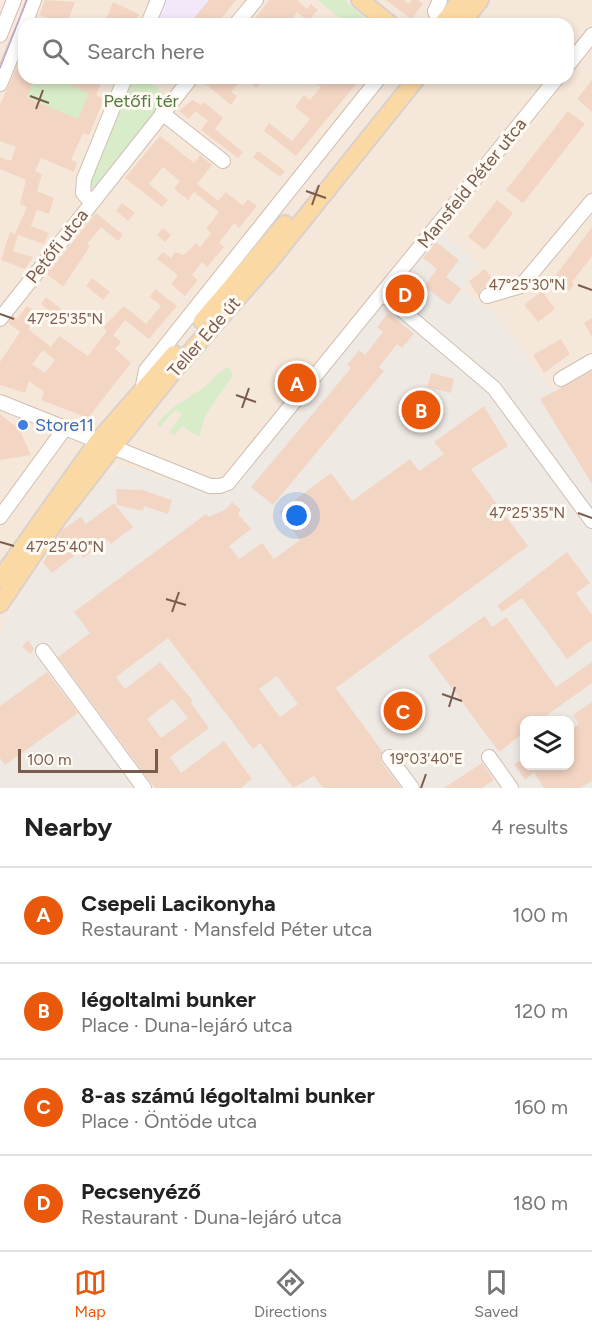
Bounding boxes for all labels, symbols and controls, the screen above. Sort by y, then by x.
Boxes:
search box [18,18,574,84]
icon: search [39,35,72,68]
text: Search here [87,38,205,65]
park label: Petőfi tér [103,90,179,112]
street label: Mansfeld Péter utca [413,113,531,253]
street label: Petőfi utca [21,204,93,288]
pin: D [386,272,424,316]
text: 47°25'30"N [488,276,566,294]
street label: Teller Ede út [163,292,245,382]
text: 47°25'35"N [27,310,103,328]
pin: A [278,360,316,406]
pin: B [402,388,440,432]
place label: Store11 [35,414,94,436]
marker: Store11 [16,418,30,432]
your location [282,501,311,530]
text: 47°25'35"N [489,504,565,522]
text: 47°25'40"N [26,538,104,556]
pin: C [384,688,422,734]
map controls [520,716,574,770]
button: layers [520,716,574,770]
scale bar [18,746,158,774]
text: 100 m [27,750,72,769]
text: 19°03'40"E [389,750,463,768]
text: Nearby [24,811,112,843]
text: 4 results [491,815,568,839]
text: Csepeli Lacikonyha [81,890,276,917]
text: A [36,903,51,927]
text: 100 m [512,903,568,927]
text: Restaurant · Mansfeld Péter utca [81,917,372,941]
text: légoltalmi bunker [81,986,256,1013]
text: B [37,999,50,1023]
text: 120 m [514,999,568,1023]
text: Place · Duna-lejáró utca [81,1013,292,1037]
text: 8-as számú légoltalmi bunker [81,1082,375,1109]
text: C [36,1095,51,1119]
text: 160 m [514,1095,568,1119]
text: Place · Öntöde utca [81,1109,257,1133]
text: Pecsenyéző [81,1178,201,1205]
text: D [37,1191,51,1215]
text: 180 m [513,1191,568,1215]
text: Restaurant · Duna-lejáró utca [81,1205,342,1229]
tab: Map [74,1266,107,1321]
tab: Directions [254,1266,327,1321]
tab: Saved [474,1266,518,1321]

